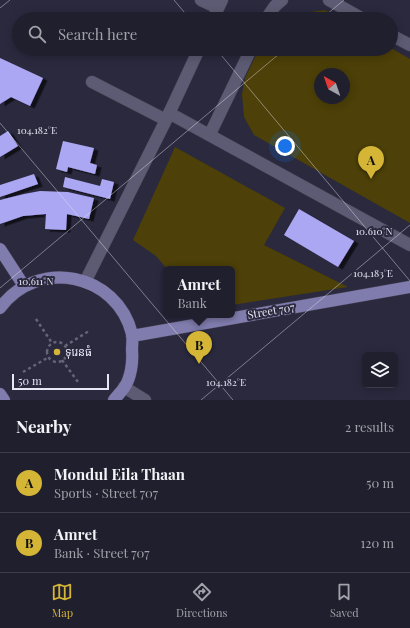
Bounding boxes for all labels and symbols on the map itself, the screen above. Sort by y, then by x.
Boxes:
north arrow [314,68,350,104]
text: 104.182°E [17,123,57,137]
your location [275,136,295,156]
pin: A [358,146,384,179]
text: 10.610°N [355,224,393,238]
text: 104.183°E [353,266,393,280]
text: 10.611°N [18,274,54,288]
street label: Street 707 [246,299,296,322]
pin: B [186,331,212,364]
place label: ទុរេនធំ [65,344,92,359]
marker: ទុរេនធំ [52,347,62,357]
scale bar [12,372,109,391]
text: 104.182°E [206,375,246,389]

